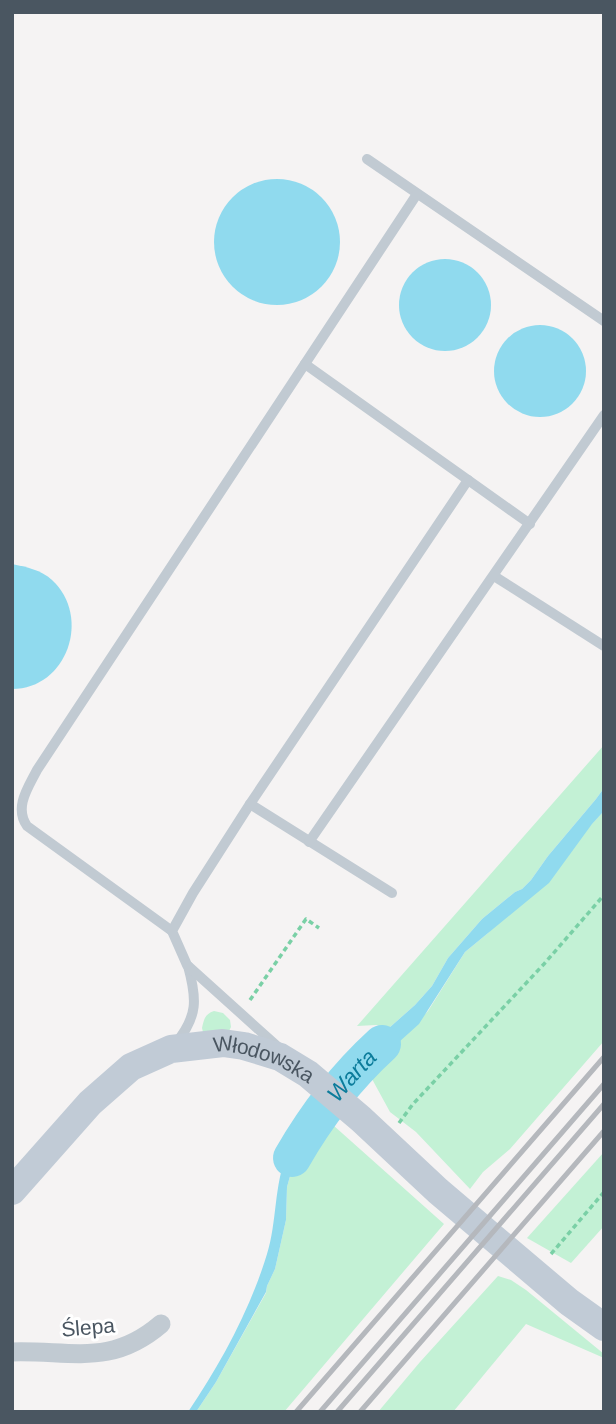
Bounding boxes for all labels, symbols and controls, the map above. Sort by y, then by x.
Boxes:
street label: Włodowska [212,1030,319,1087]
water label: Warta [322,1044,381,1107]
street label: Ślepa [60,1313,116,1341]

